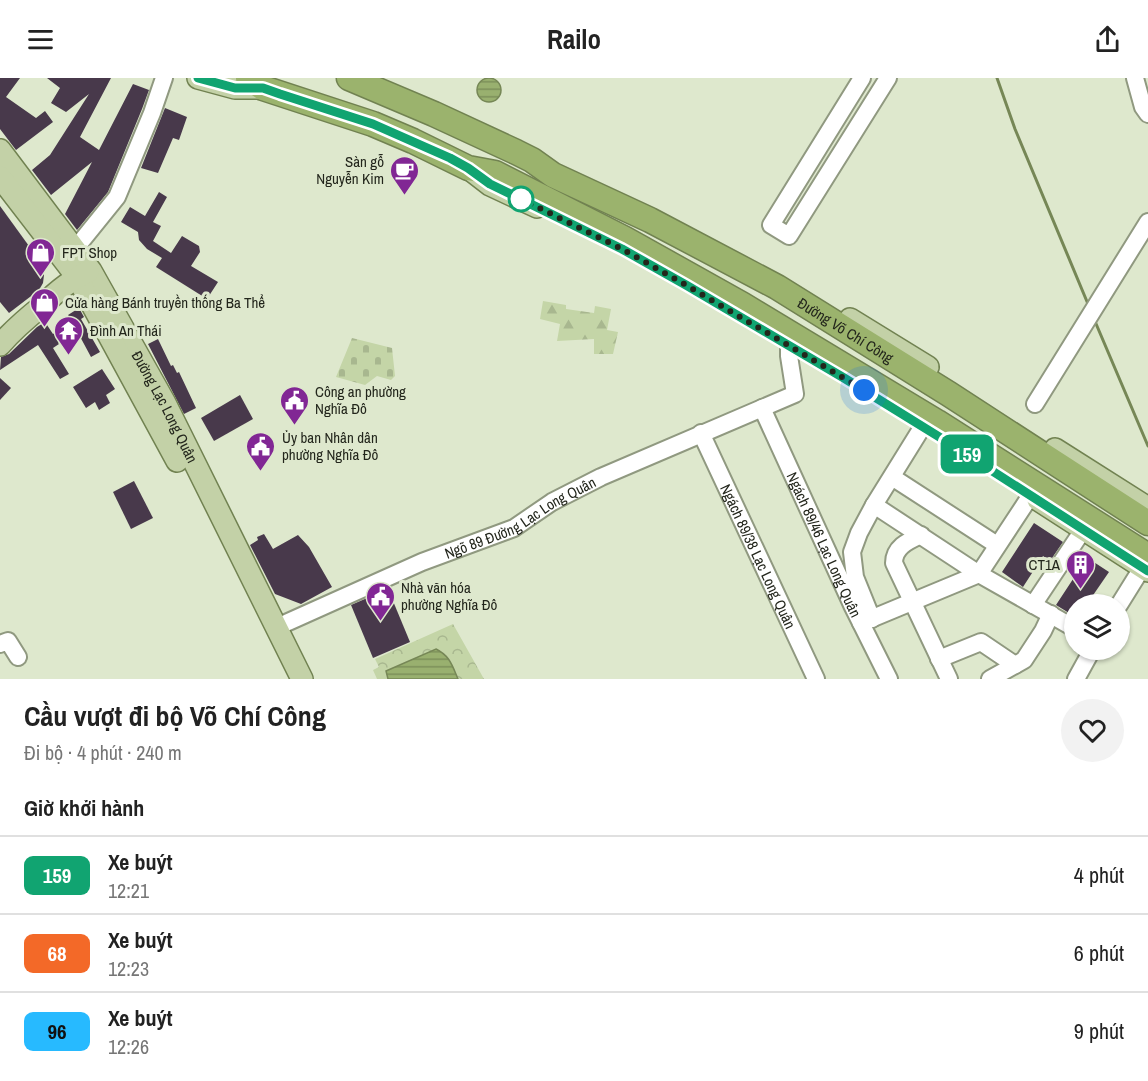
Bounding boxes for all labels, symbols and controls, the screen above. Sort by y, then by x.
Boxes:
text: Railo [547,21,601,57]
icon: menu [24,23,57,56]
icon: share [1091,23,1124,56]
place label: Sàn gỗ Nguyễn Kim [316,151,384,189]
cafe icon: Sàn gỗ Nguyễn Kim [389,154,421,196]
unlabelled marker [508,186,534,212]
shop icon: FPT Shop [25,236,57,278]
place label: FPT Shop [62,242,117,263]
shop icon: Cửa hàng Bánh truyền thống Ba Thể [28,286,60,328]
place label: Cửa hàng Bánh truyền thống Ba Thể [65,292,265,313]
street label: Đường Võ Chí Công [794,292,898,368]
temple icon: Đình An Thái [53,314,85,356]
place label: Đình An Thái [90,320,162,341]
street label: Đường Lạc Long Quân [127,347,203,466]
your location [849,375,879,405]
place label: Công an phường Nghĩa Đô [315,381,406,419]
public building icon: Công an phường Nghĩa Đô [278,384,310,426]
place label: Ủy ban Nhân dân phường Nghĩa Đô [282,427,379,465]
public building icon: Ủy ban Nhân dân phường Nghĩa Đô [245,430,277,472]
line badge: 159 [932,434,1002,473]
text: 159 [953,440,981,469]
street label: Ngách 89/46 Lạc Long Quân [782,468,867,621]
street label: Ngõ 89 Đường Lạc Long Quân [441,471,599,563]
street label: Ngách 89/38 Lạc Long Quân [716,480,801,632]
building icon: CT1A [1065,548,1097,590]
place label: CT1A [1029,554,1061,575]
place label: Nhà văn hóa phường Nghĩa Đô [401,577,498,615]
public building icon: Nhà văn hóa phường Nghĩa Đô [364,580,396,622]
map controls [1064,594,1130,660]
button: layers [1064,594,1130,660]
text: Cầu vượt đi bộ Võ Chí Công [24,697,326,735]
button: heart [1061,699,1124,762]
text: Đi bộ · 4 phút · 240 m [24,739,182,766]
text: Giờ khởi hành [24,793,144,823]
text: Xe buýt [108,847,173,877]
text: 4 phút [1074,860,1124,890]
text: 159 [43,861,71,890]
text: 12:21 [108,877,149,904]
text: Xe buýt [108,925,173,955]
text: 6 phút [1074,938,1124,968]
text: 68 [47,939,67,968]
text: 12:23 [108,955,149,982]
text: Xe buýt [108,1003,173,1033]
text: 9 phút [1074,1016,1124,1046]
text: 96 [47,1017,67,1046]
text: 12:26 [108,1033,149,1060]

